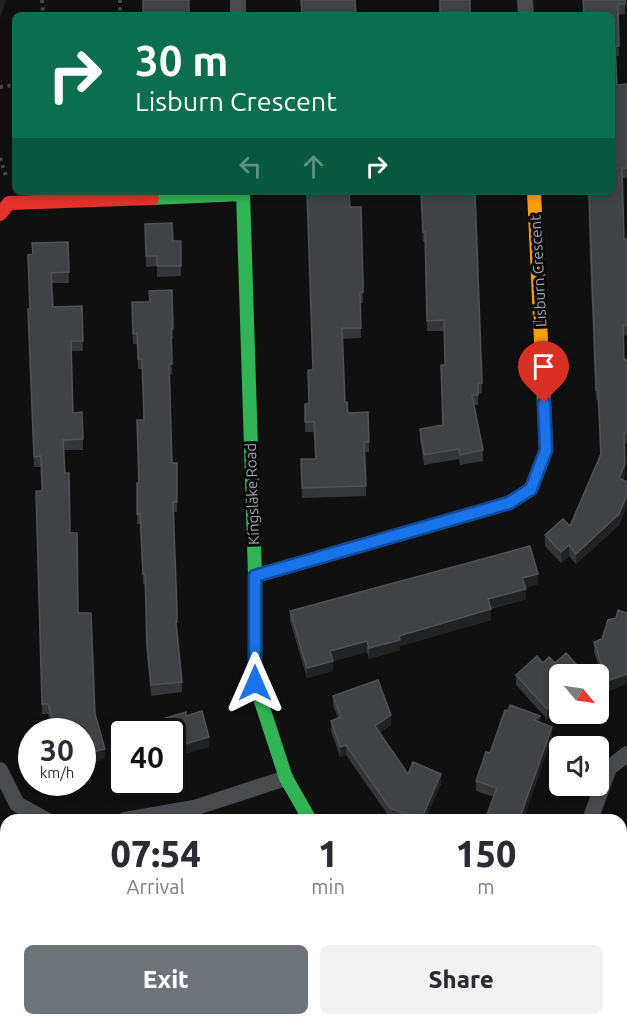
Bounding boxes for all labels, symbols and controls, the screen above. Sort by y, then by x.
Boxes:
icon: right [36,36,114,114]
text: 30 m [135,37,229,84]
text: Lisburn Crescent [135,86,337,116]
icon: left [234,150,267,183]
icon: ahead [297,150,330,183]
icon: right [360,150,393,183]
street label: Lisburn Crescent [527,214,549,327]
pin [518,341,569,403]
icon: arrive [527,350,560,383]
street label: Kingslake Road [242,443,262,545]
position arrow [223,651,287,715]
north arrow [549,664,609,724]
map controls [549,664,609,796]
speed limit sign: 40 [108,718,186,796]
text: 30 [40,733,74,767]
button: sound [549,736,609,796]
text: km/h [40,764,74,781]
text: 07:54 [111,833,201,874]
text: 1 [318,833,338,874]
text: 150 [455,833,516,874]
text: Arrival [127,875,185,898]
text: min [311,875,345,898]
text: m [477,875,495,898]
button: Exit [24,945,308,1014]
button: Share [320,945,603,1014]

